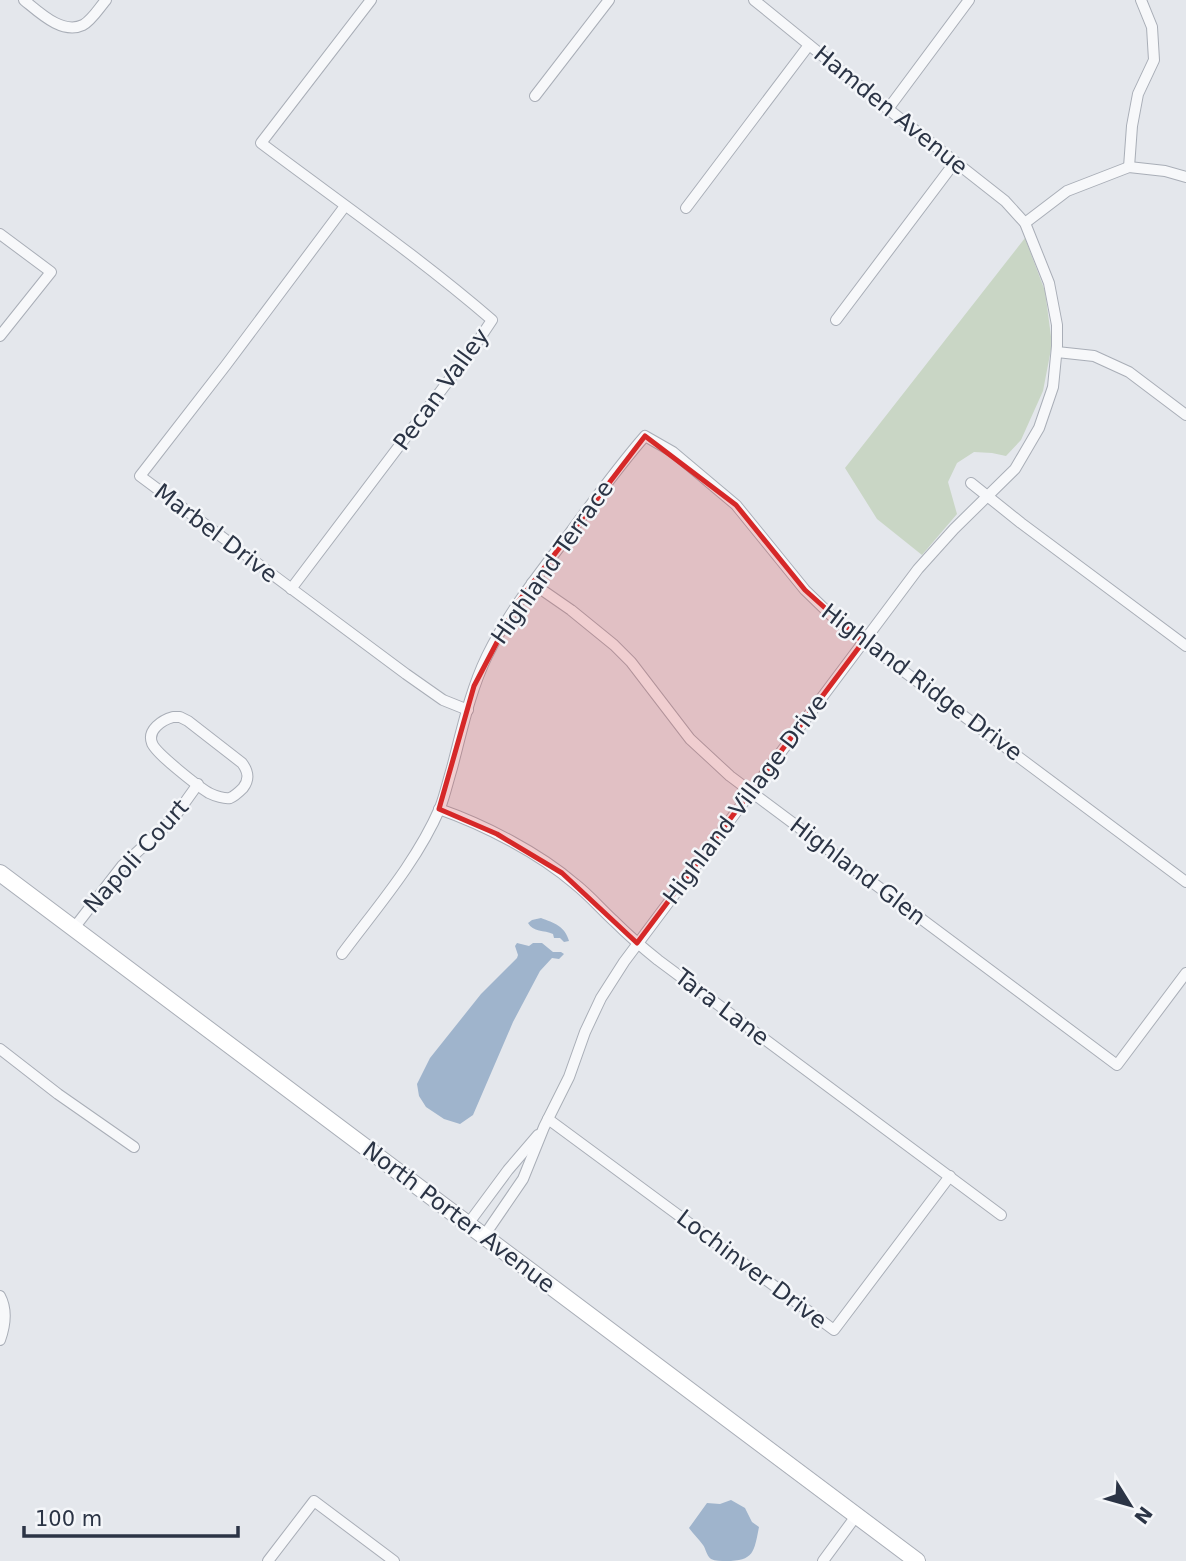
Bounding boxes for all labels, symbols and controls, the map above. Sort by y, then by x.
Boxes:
street label: Hamden Avenue [809,40,973,180]
street label: Pecan Valley [388,323,494,455]
street label: Highland Terrace [486,475,618,649]
street label: Marbel Drive [149,478,283,588]
street label: Highland Ridge Drive [817,598,1027,766]
street label: Highland Village Drive [658,689,832,909]
street label: Napoli Court [78,794,194,918]
street label: Highland Glen [785,812,931,930]
street label: Tara Lane [669,963,774,1051]
street label: North Porter Avenue [358,1136,560,1298]
street label: Lochinver Drive [672,1204,832,1334]
north arrow [1095,1470,1165,1540]
scale bar [24,1494,238,1538]
text: N [1130,1502,1157,1528]
text: 100 m [35,1507,102,1531]

